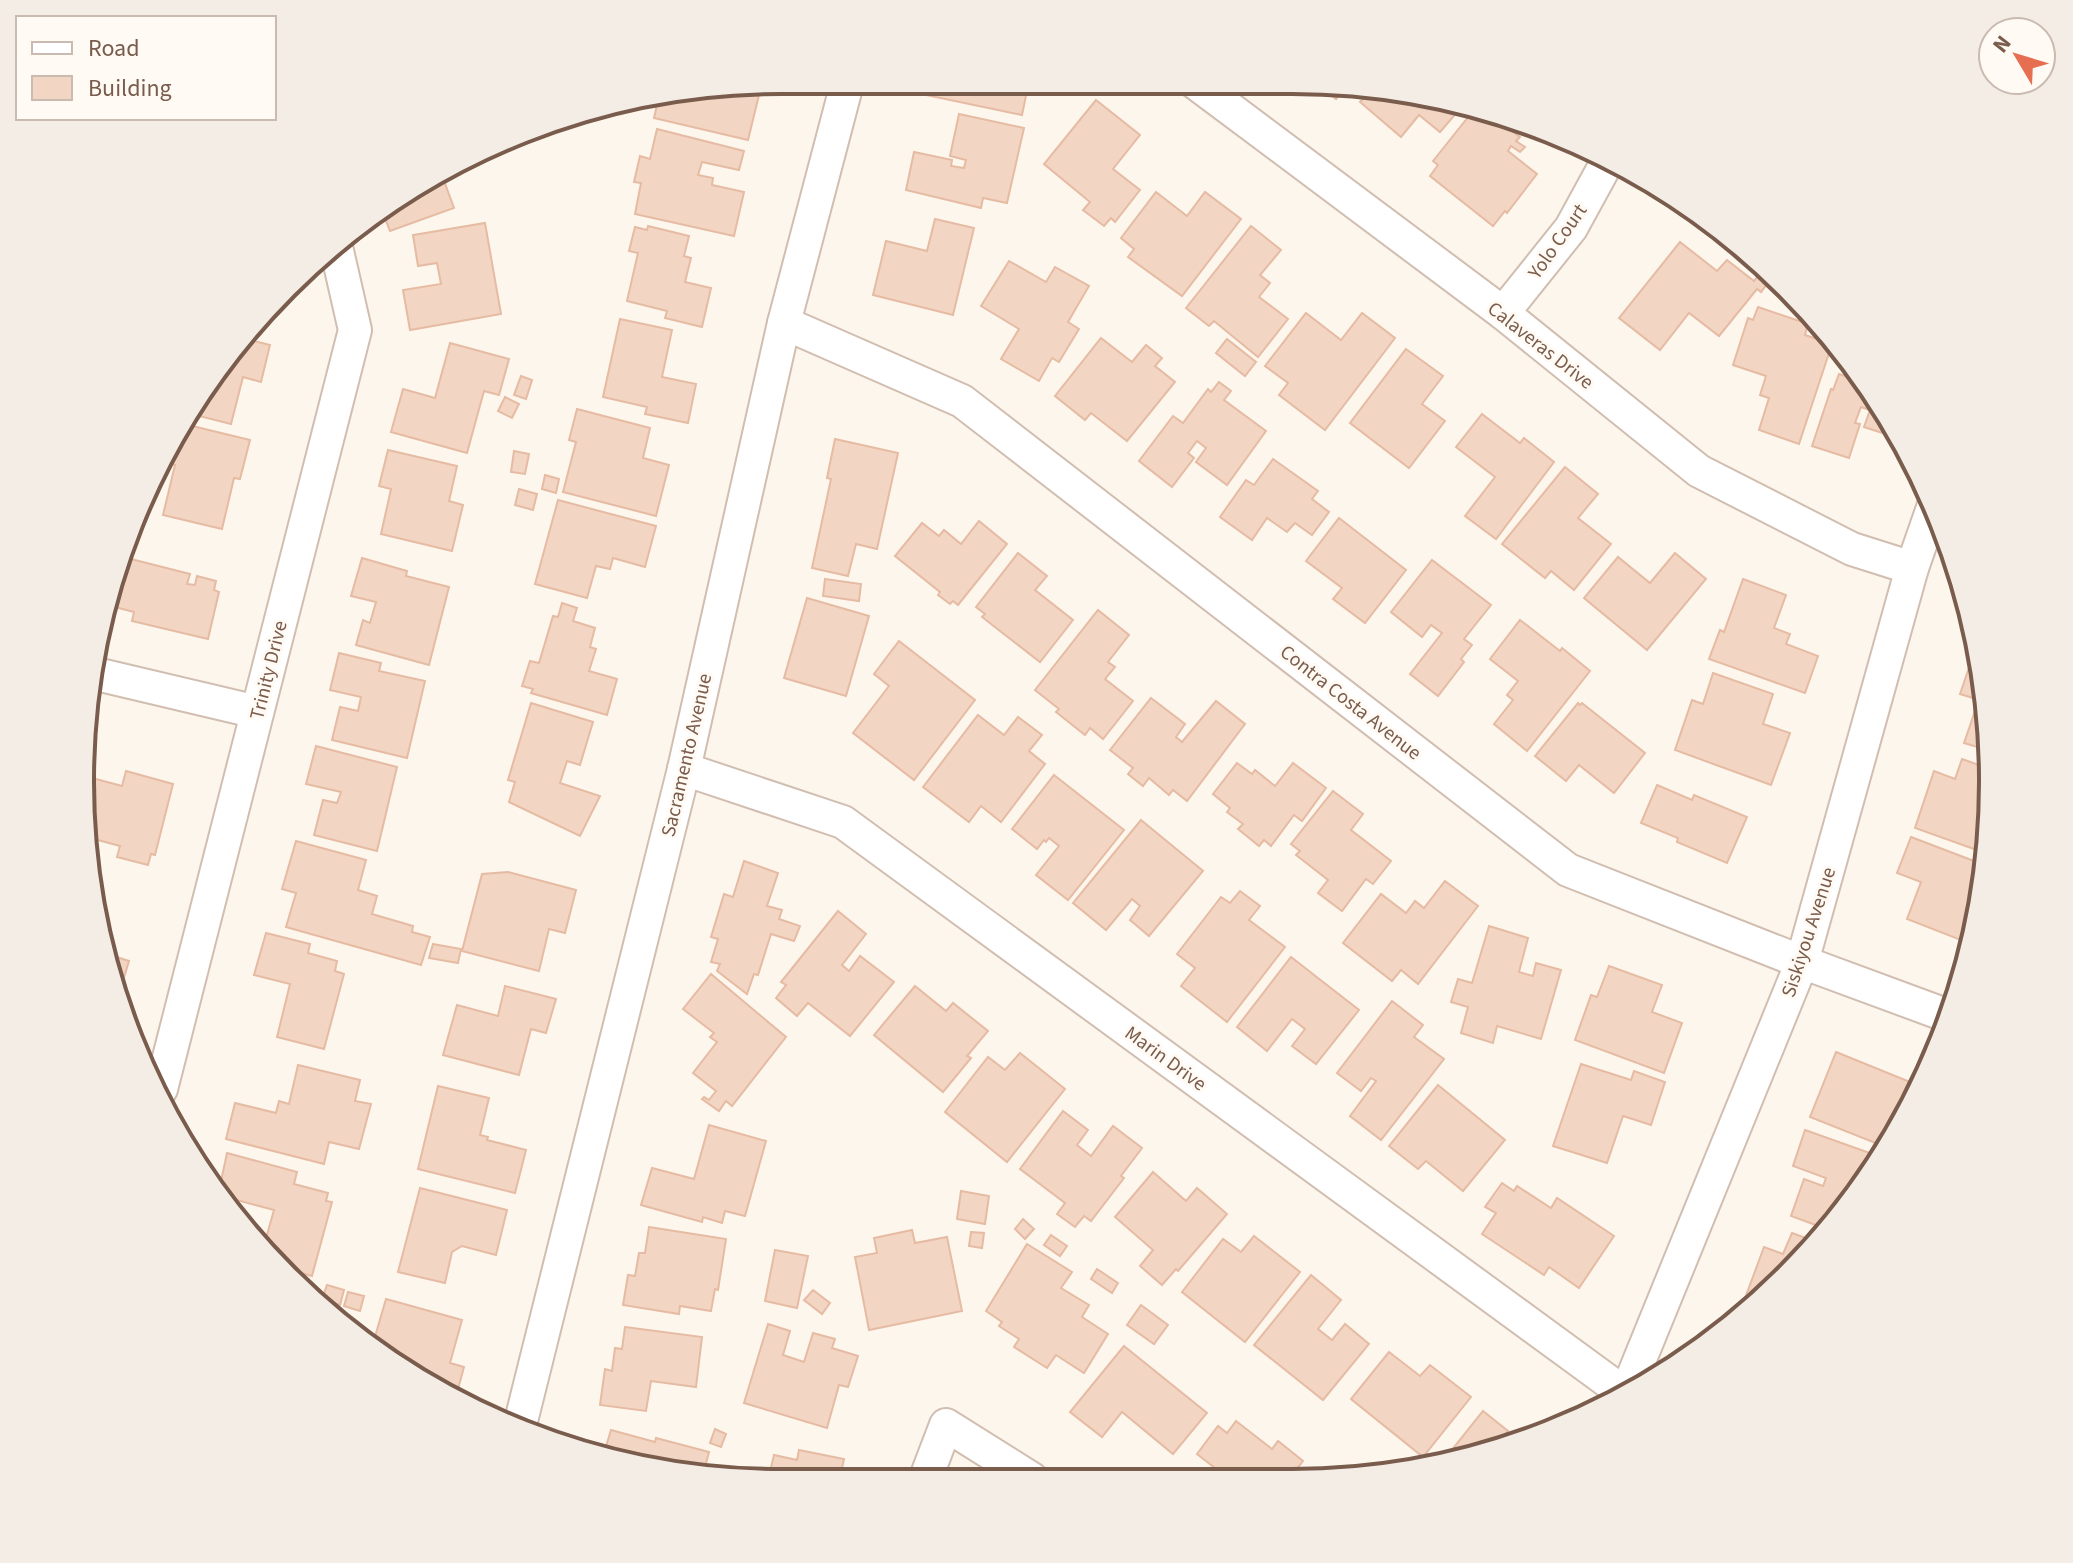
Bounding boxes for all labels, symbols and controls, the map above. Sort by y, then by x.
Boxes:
legend [16,16,276,120]
north arrow [1977,16,2057,96]
text: N [1985,29,2019,60]
text: Road [88,31,140,66]
text: Building [88,71,172,106]
street label: Yolo Court [1521,198,1594,286]
street label: Calaveras Drive [1481,295,1600,396]
street label: Trinity Drive [243,618,295,723]
street label: Contra Costa Avenue [1274,639,1427,767]
street label: Sacramento Avenue [655,671,719,840]
street label: Siskiyou Avenue [1775,864,1843,1001]
street label: Marin Drive [1119,1020,1212,1098]

